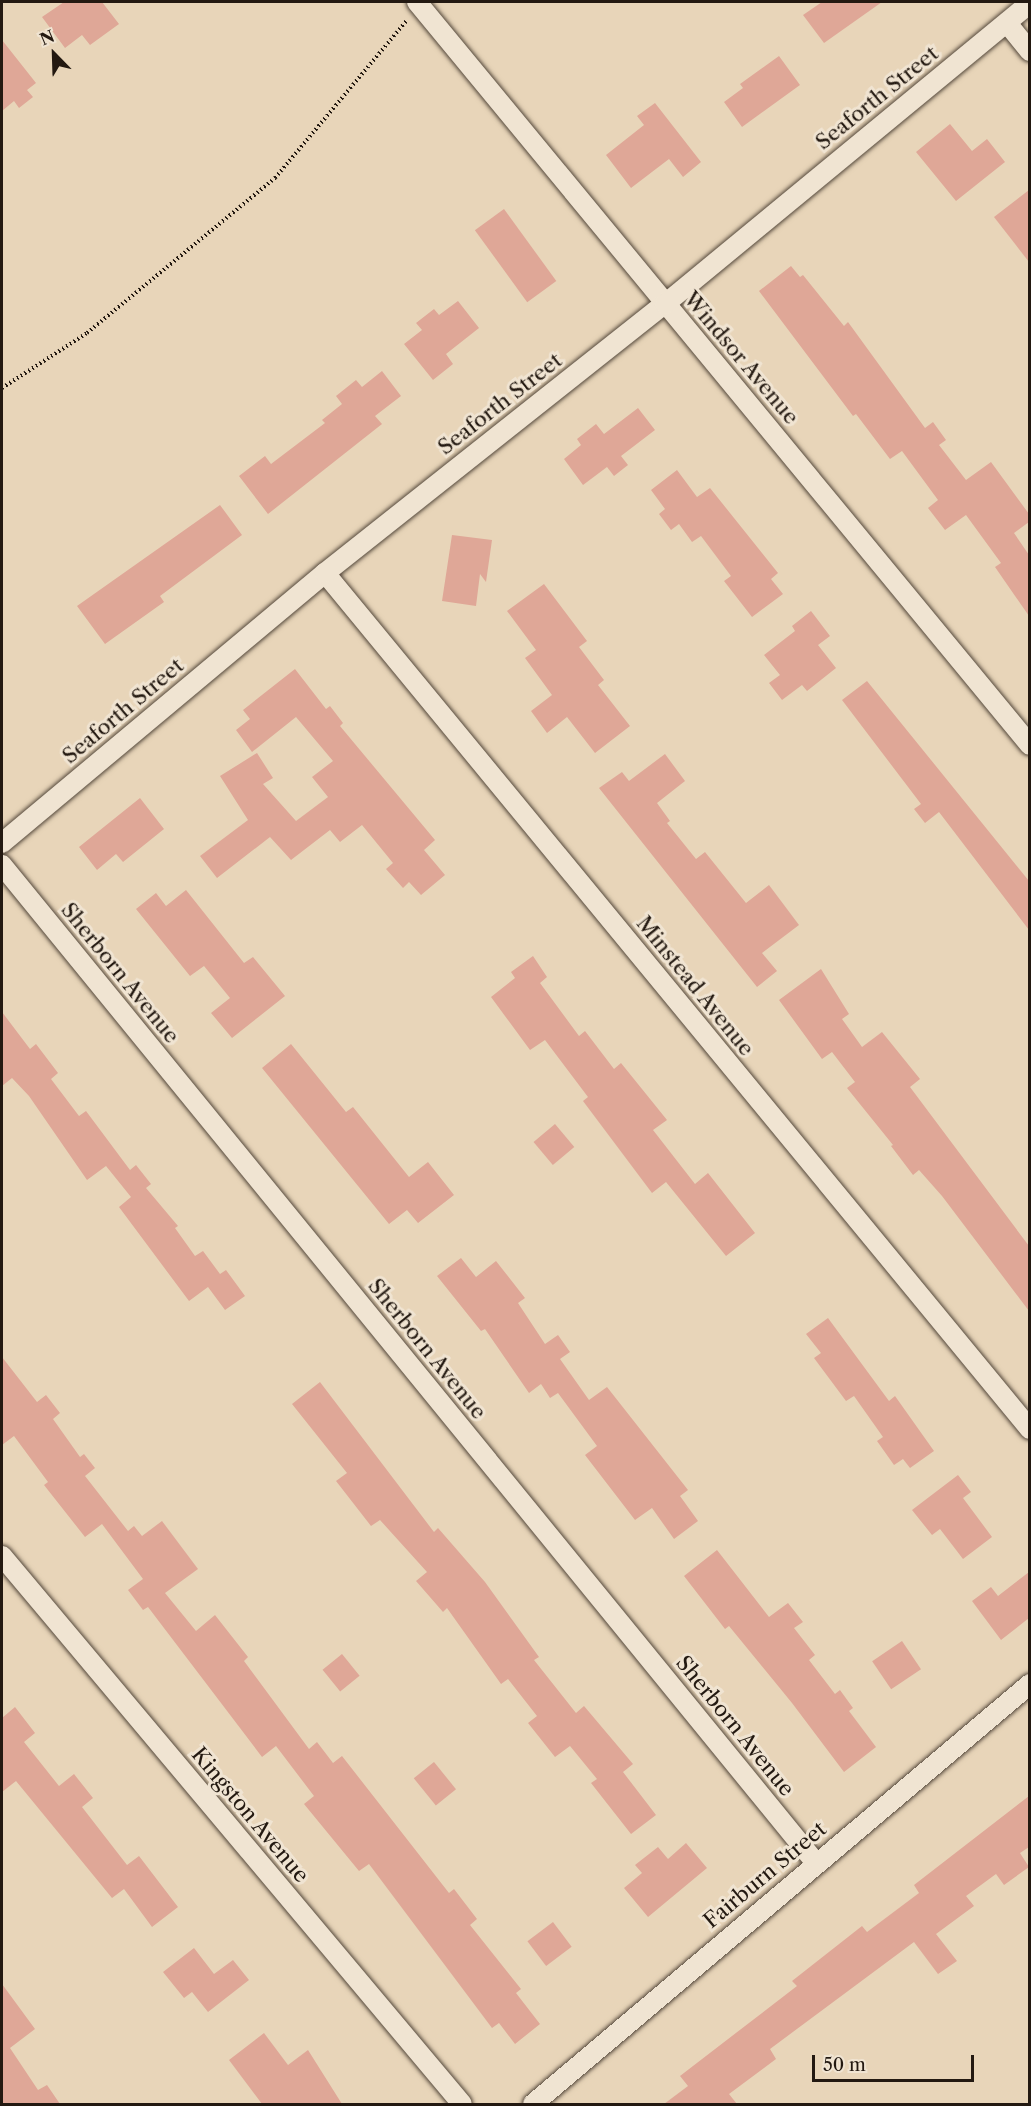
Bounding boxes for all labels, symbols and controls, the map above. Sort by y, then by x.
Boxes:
north arrow [24,24,84,84]
text: N [37,26,57,49]
street label: Seaforth Street [811,41,943,155]
street label: Windsor Avenue [678,286,804,430]
street label: Seaforth Street [433,348,567,460]
street label: Seaforth Street [57,653,189,769]
street label: Sherborn Avenue [55,897,185,1049]
street label: Minstead Avenue [631,911,759,1061]
street label: Sherborn Avenue [362,1273,492,1425]
street label: Sherborn Avenue [670,1650,800,1802]
street label: Kingston Avenue [186,1742,314,1888]
street label: Fairburn Street [699,1817,831,1933]
scale bar [815,2043,977,2081]
text: 50 m [823,2054,866,2076]

